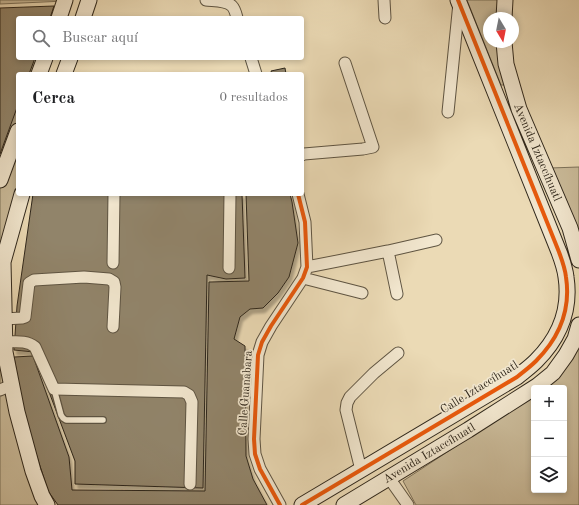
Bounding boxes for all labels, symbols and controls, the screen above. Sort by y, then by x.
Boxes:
north arrow [483,12,519,48]
search box [16,16,304,60]
icon: search [30,27,52,49]
text: Buscar aquí [62,31,138,46]
text: Cerca [32,90,75,107]
text: 0 resultados [220,91,288,104]
street label: Avenida Iztaccíhuatl [511,102,563,203]
street label: Calle Guanabara [237,350,255,436]
street label: Calle Iztaccíhuatl [438,359,521,417]
map controls [531,385,567,493]
button: + [531,385,567,421]
button: − [531,421,567,457]
street label: Avenida Iztaccíhuatl [381,422,478,486]
button: layers [531,457,567,493]

